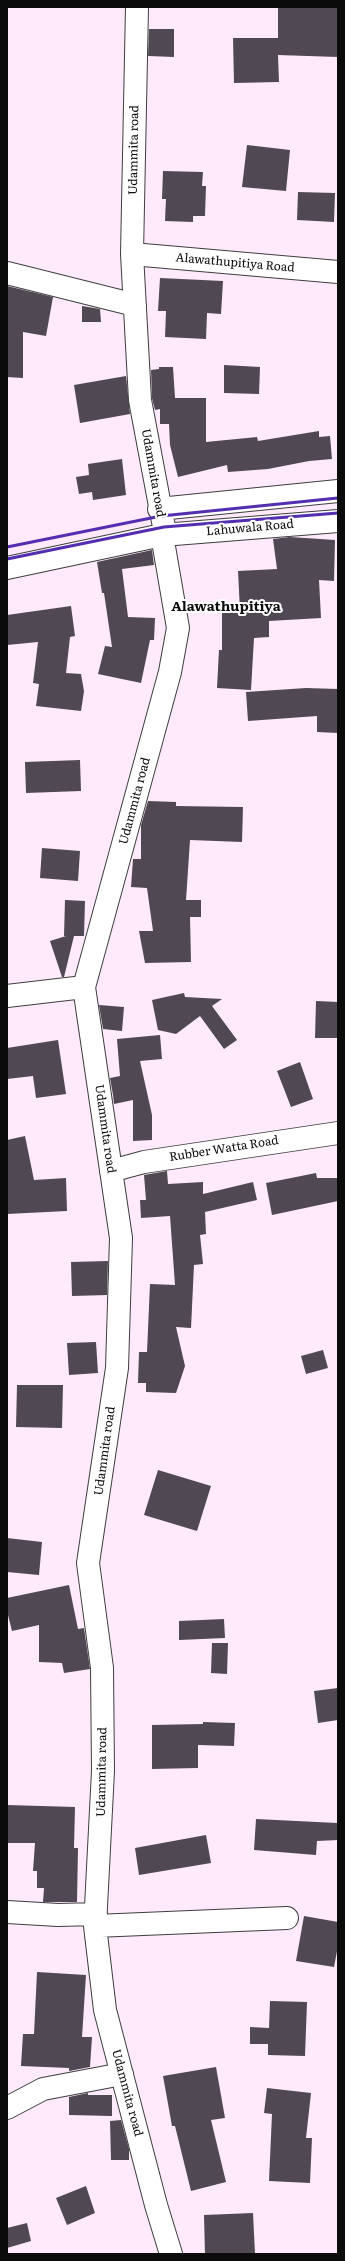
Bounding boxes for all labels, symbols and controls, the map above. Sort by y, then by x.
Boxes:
street label: Udammita road [126,105,142,195]
street label: Alawathupitiya Road [175,251,295,275]
street label: Udammita road [138,428,168,518]
street label: Lahuwala Road [206,517,294,539]
district label: Alawathupitiya [171,599,281,615]
street label: Udammita road [116,756,154,846]
street label: Udammita road [92,1084,118,1174]
street label: Rubber Watta Road [168,1133,280,1165]
street label: Udammita road [92,1406,118,1496]
street label: Udammita road [94,1727,110,1817]
street label: Udammita road [108,2048,146,2138]

